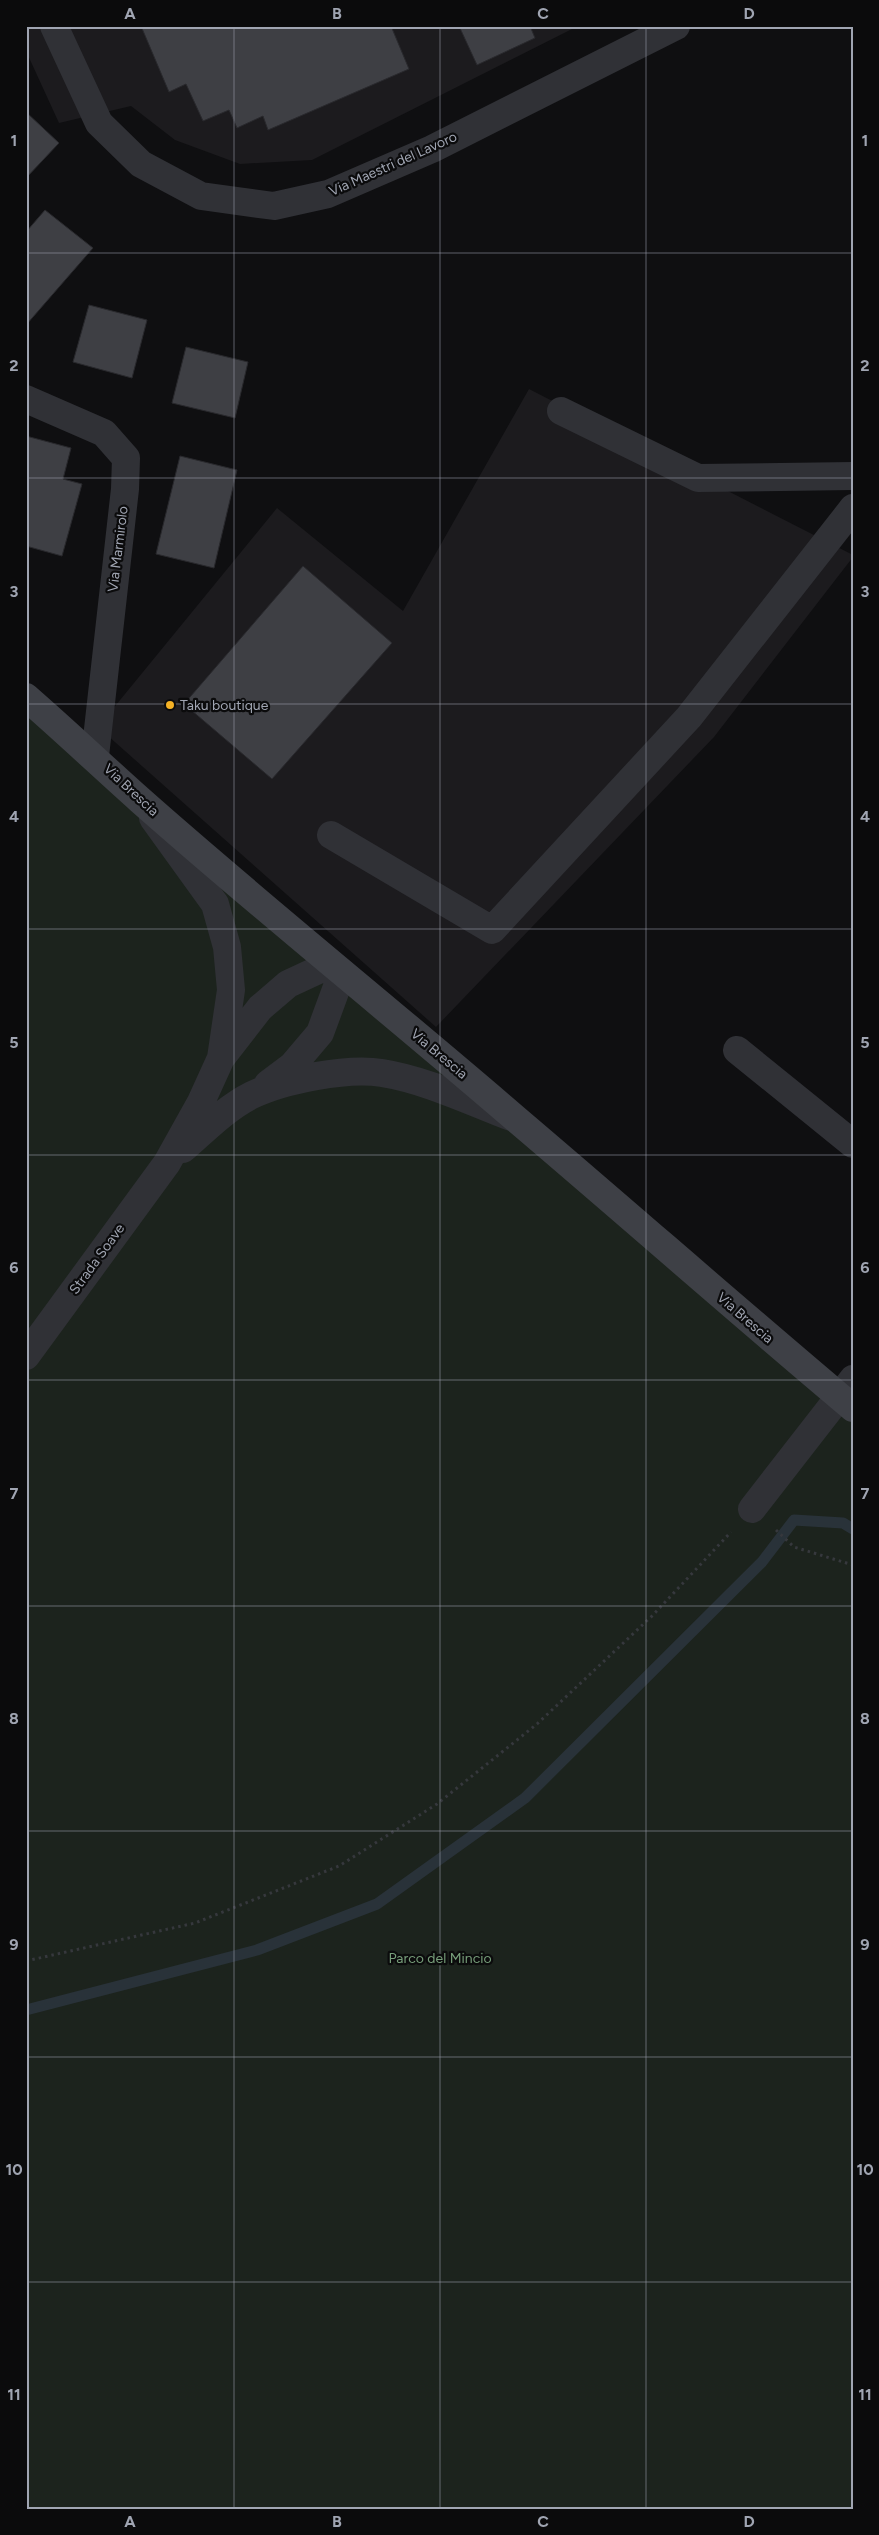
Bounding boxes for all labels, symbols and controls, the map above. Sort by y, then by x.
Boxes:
text: A [124,4,136,23]
text: B [332,4,342,23]
text: C [537,4,549,23]
text: D [743,4,755,23]
street label: Via Maestri del Lavoro [326,128,460,200]
text: 1 [11,131,17,150]
text: 1 [862,131,868,150]
text: 2 [9,356,19,375]
text: 2 [860,356,870,375]
street label: Via Marmirolo [104,505,132,593]
text: 3 [10,582,19,601]
text: 3 [861,582,870,601]
place label: Taku boutique [180,697,269,714]
marker: Taku boutique [164,699,176,711]
street label: Via Brescia [100,760,162,820]
text: 4 [9,807,19,826]
text: 4 [860,807,870,826]
street label: Via Brescia [407,1025,471,1083]
text: 5 [9,1033,19,1052]
text: 5 [860,1033,870,1052]
street label: Strada Soave [66,1220,128,1298]
text: 6 [9,1258,19,1277]
text: 6 [860,1258,870,1277]
street label: Via Brescia [713,1289,777,1347]
text: 7 [10,1484,19,1503]
text: 7 [861,1484,870,1503]
text: 8 [9,1709,19,1728]
text: 8 [860,1709,870,1728]
text: 9 [9,1935,19,1954]
text: 9 [860,1935,870,1954]
park label: Parco del Mincio [388,1950,492,1967]
text: 10 [5,2160,23,2179]
text: 10 [856,2160,874,2179]
text: 11 [7,2385,21,2404]
text: 11 [858,2385,872,2404]
text: A [124,2512,136,2531]
text: B [332,2512,342,2531]
text: C [537,2512,549,2531]
text: D [743,2512,755,2531]

